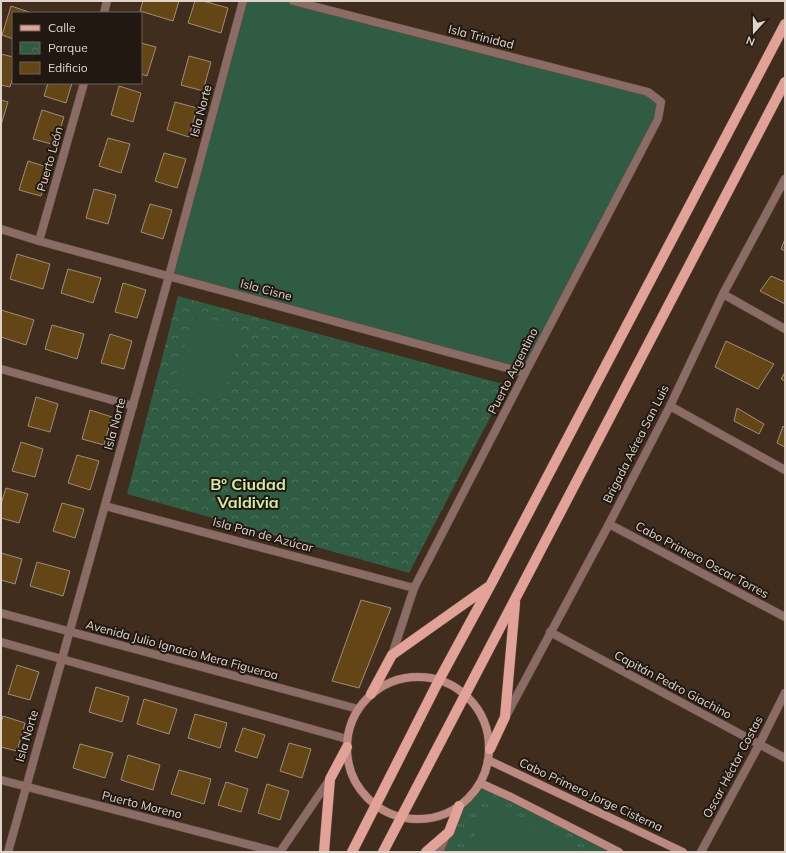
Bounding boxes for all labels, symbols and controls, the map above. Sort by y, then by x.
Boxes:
legend [12,12,142,84]
north arrow [734,12,774,52]
text: Calle [48,20,75,35]
street label: Isla Trinidad [447,21,516,52]
text: N [744,33,757,49]
text: Parque [48,40,88,55]
text: Edificio [48,60,88,75]
street label: Isla Norte [186,83,215,139]
street label: Puerto León [33,125,66,193]
street label: Isla Cisne [239,275,294,304]
street label: Puerto Argentino [484,325,541,416]
street label: Brigada Aérea San Luis [599,382,672,505]
street label: Isla Norte [100,396,129,452]
district label: Bº Ciudad Valdivia [210,474,286,512]
street label: Isla Pan de Azúcar [211,514,316,555]
street label: Cabo Primero Oscar Torres [633,518,771,601]
street label: Avenida Julio Ignacio Mera Figueroa [84,617,280,682]
street label: Capitán Pedro Giachino [612,647,735,722]
street label: Isla Norte [12,708,41,764]
street label: Oscar Héctor Costas [699,713,766,821]
street label: Cabo Primero Jorge Cisterna [517,755,665,834]
street label: Puerto Moreno [101,787,184,822]

